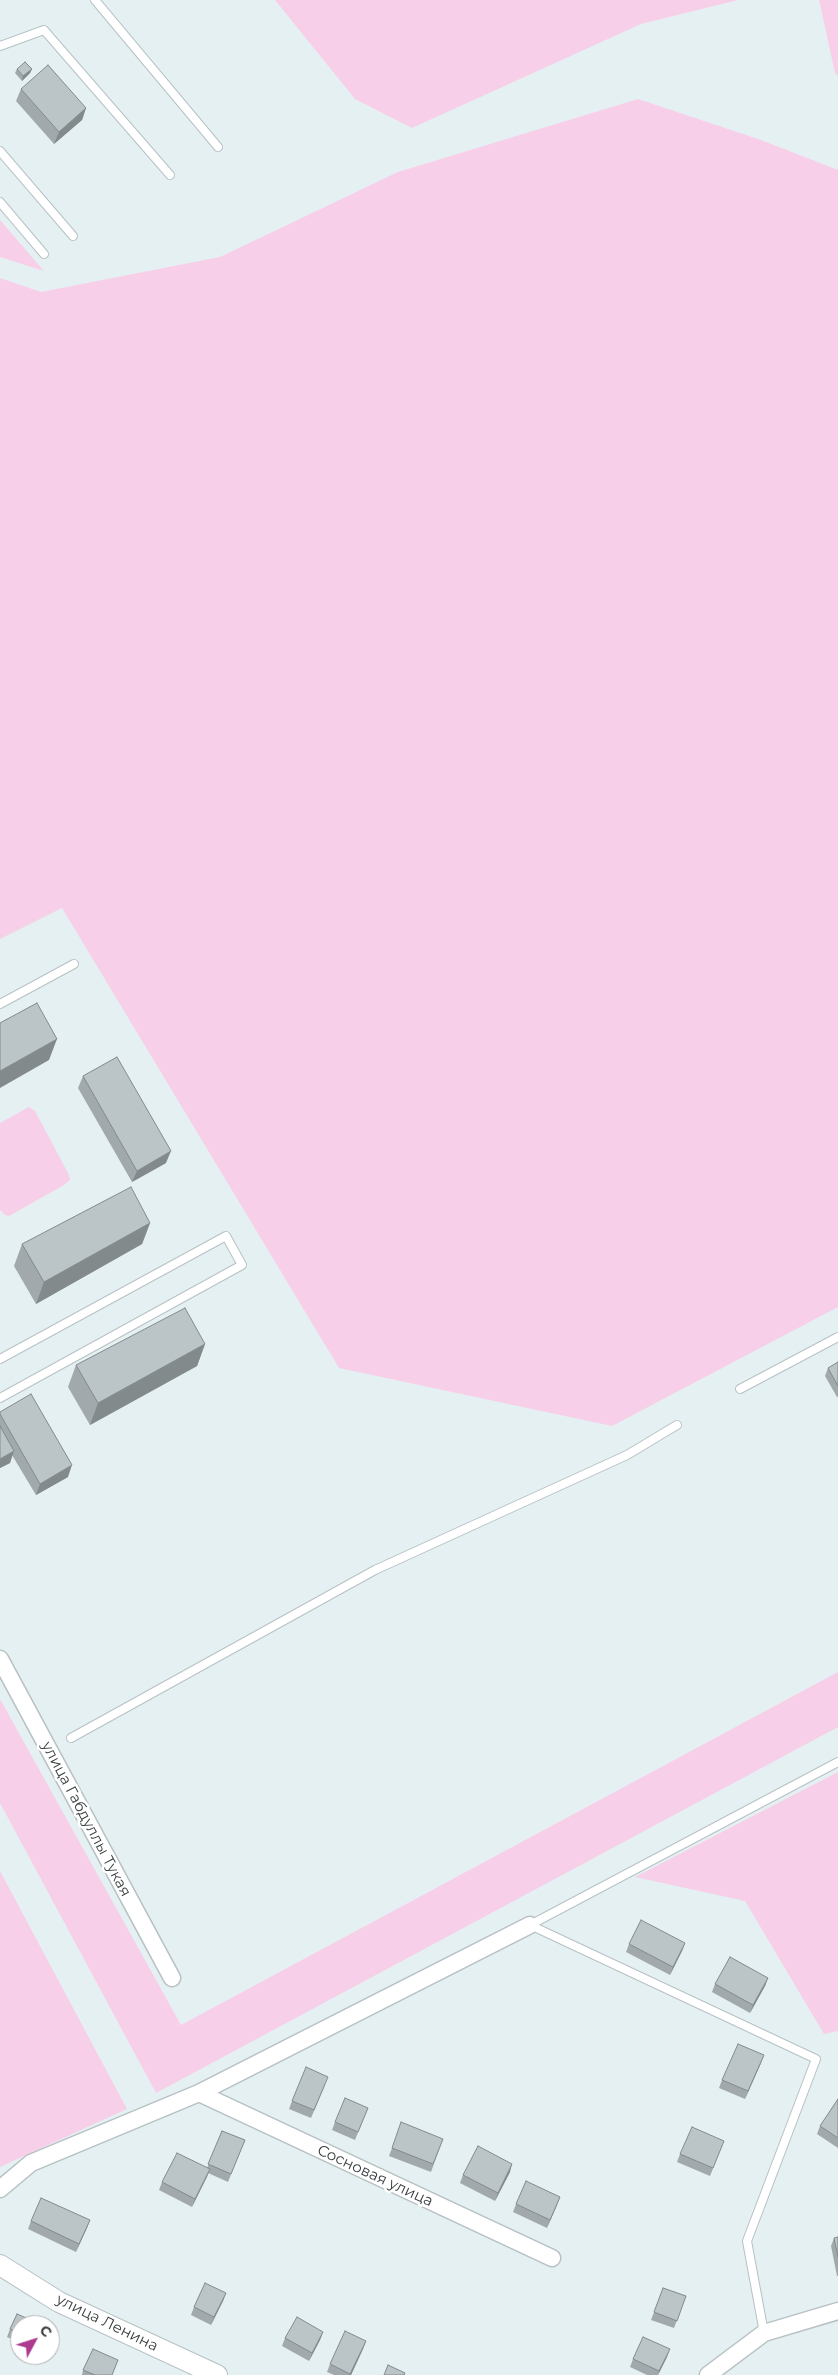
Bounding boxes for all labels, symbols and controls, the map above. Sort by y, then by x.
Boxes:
street label: улица Габдуллы Тукая [37,1738,135,1900]
street label: Сосновая улица [314,2141,436,2211]
street label: улица Ленина [53,2291,161,2355]
north arrow [10,2315,60,2365]
text: С [36,2321,56,2341]

